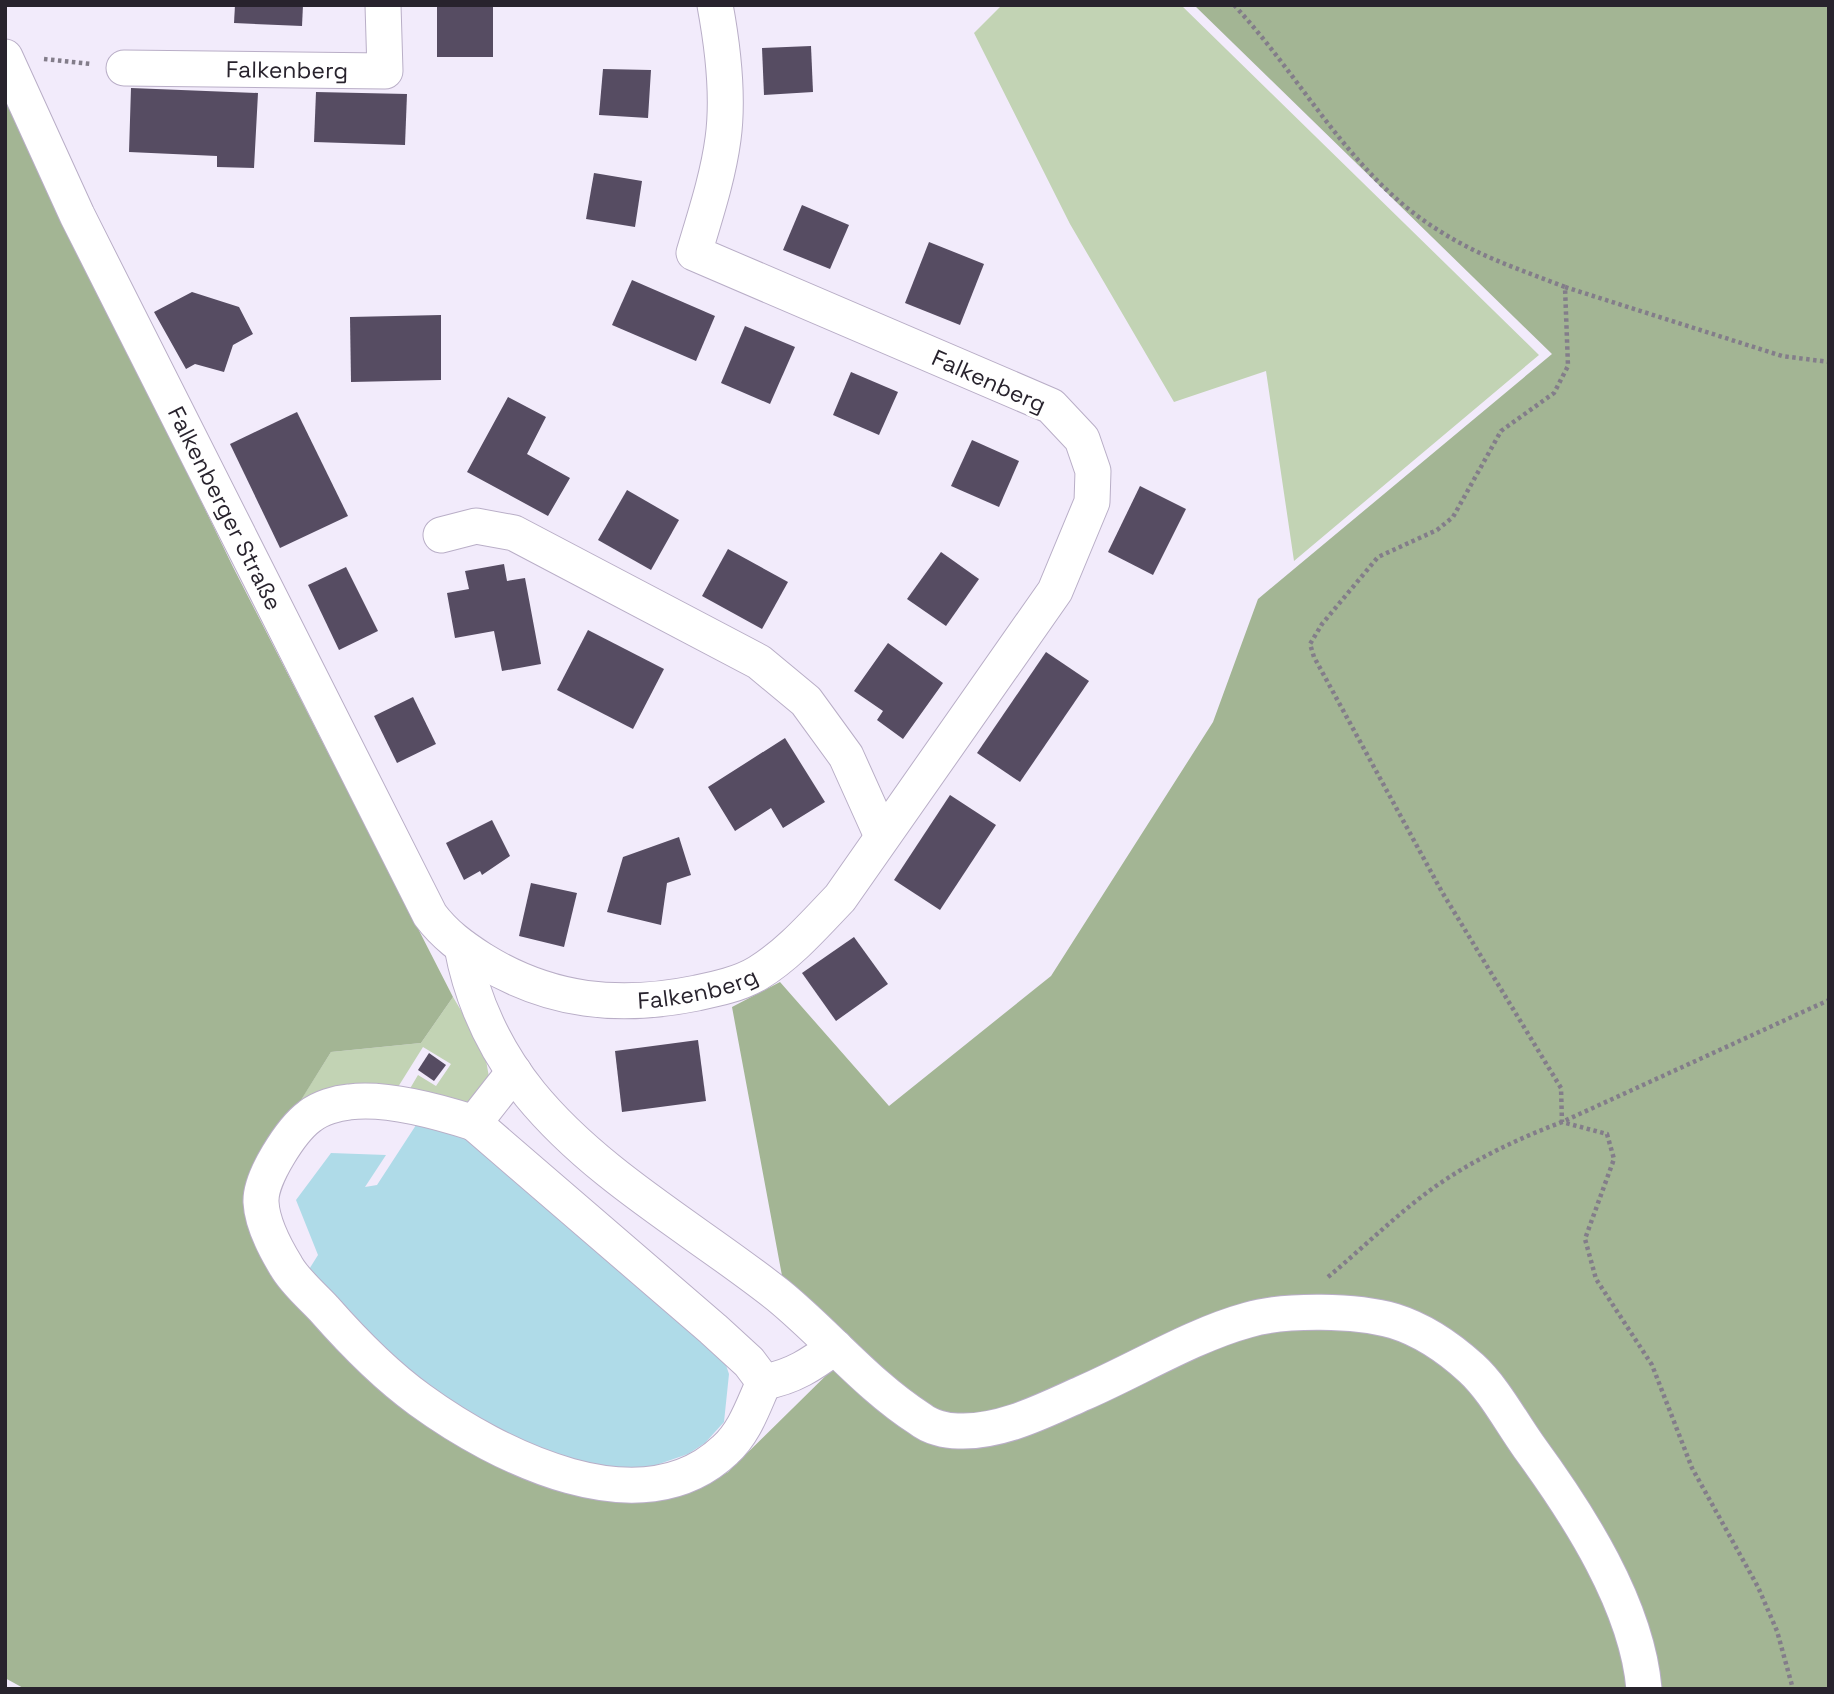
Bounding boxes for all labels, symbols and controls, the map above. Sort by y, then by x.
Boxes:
street label: Falkenberg [226,54,348,86]
street label: Falkenberg [927,342,1051,420]
street label: Falkenberger Straße [161,401,289,615]
street label: Falkenberg [637,961,763,1016]

